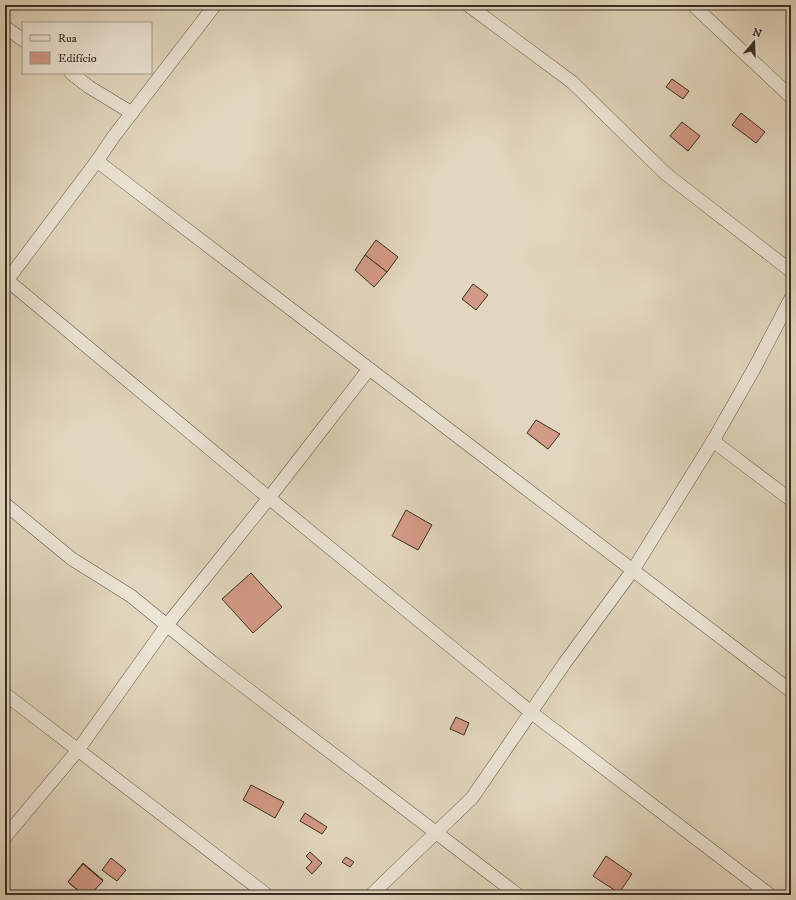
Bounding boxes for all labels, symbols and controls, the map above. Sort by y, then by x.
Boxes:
legend [22,22,152,74]
north arrow [734,22,774,62]
text: N [750,25,763,42]
text: Rua [58,31,78,46]
text: Edifício [58,51,97,66]

